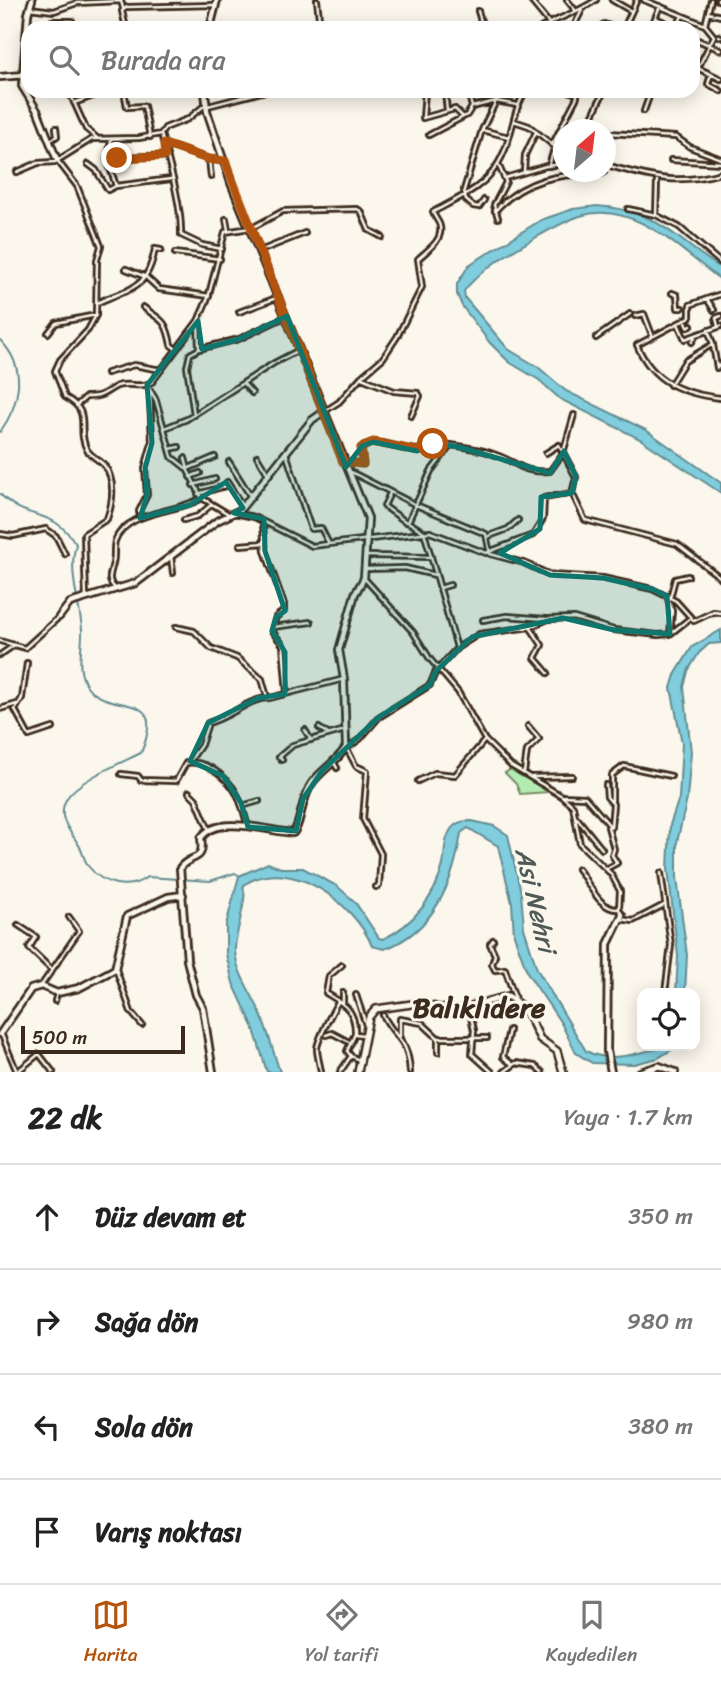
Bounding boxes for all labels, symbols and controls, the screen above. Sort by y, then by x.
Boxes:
search box [21,21,700,98]
text: Burada ara [101,37,225,83]
icon: search [45,41,83,79]
north arrow [553,119,616,182]
route end [101,142,132,173]
route start [417,428,448,459]
water label: Asi Nehri [501,842,571,961]
district label: Balıklıdere [412,983,546,1032]
map controls [637,988,700,1051]
button: locate [637,988,700,1051]
text: 500 m [32,1021,87,1054]
scale bar [21,1023,186,1055]
text: 22 dk [28,1091,102,1145]
text: Yaya · 1.7 km [564,1097,693,1138]
text: Düz devam et [95,1194,246,1240]
text: 350 m [628,1196,693,1237]
icon: ahead [28,1198,66,1236]
text: Sağa dön [95,1299,198,1345]
text: 980 m [627,1301,693,1342]
icon: right [28,1303,66,1341]
text: Sola dön [95,1404,193,1450]
text: 380 m [628,1406,693,1447]
icon: left [28,1408,66,1446]
text: Varış noktası [95,1509,242,1555]
icon: arrive [28,1513,66,1551]
tab: Harita [84,1596,138,1671]
tab: Yol tarifi [305,1596,378,1671]
tab: Kaydedilen [546,1596,637,1671]

